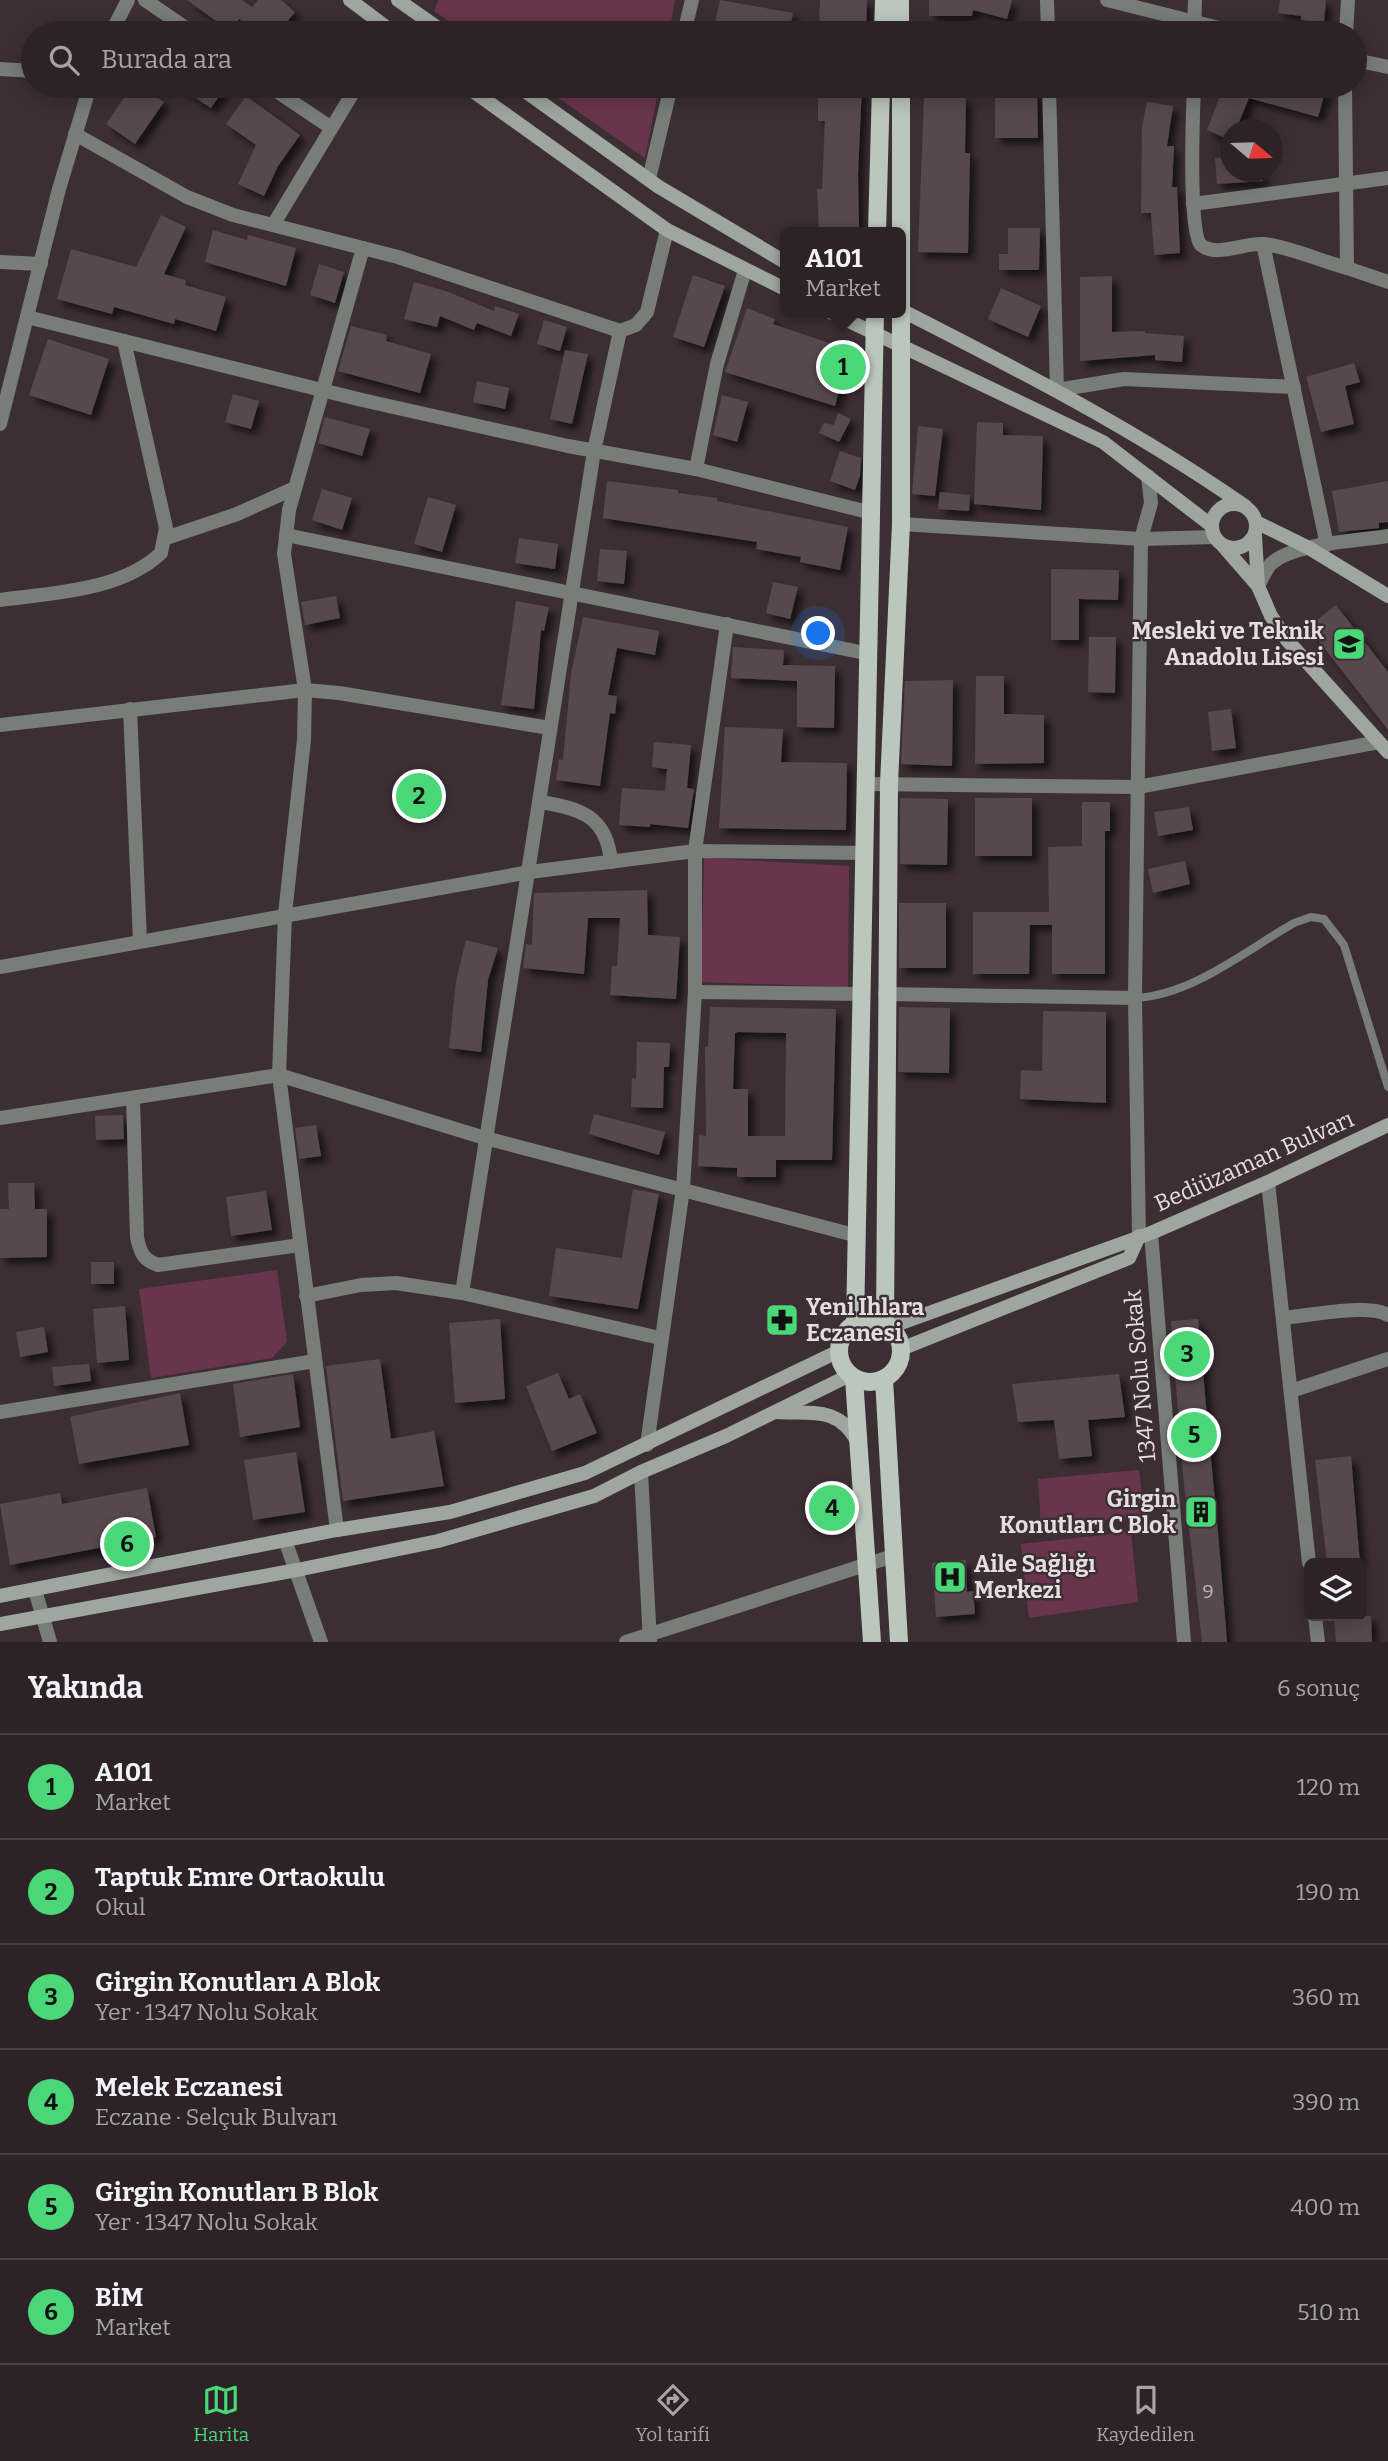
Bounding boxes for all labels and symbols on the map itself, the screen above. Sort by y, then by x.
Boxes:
north arrow [1220,119,1283,182]
pin: 1 [820,341,866,393]
your location [801,616,835,650]
place label: Mesleki ve Teknik Anadolu Lisesi [1132,617,1324,671]
school or university icon: Mesleki ve Teknik Anadolu Lisesi [1330,625,1368,663]
pin: 2 [396,770,442,822]
street label: Bediüzaman Bulvarı [1150,1104,1358,1217]
street label: 1347 Nolu Sokak [1119,1289,1161,1463]
place label: Yeni Ihlara Eczanesi [806,1293,924,1347]
pharmacy icon: Yeni Ihlara Eczanesi [763,1301,801,1339]
pin: 3 [1164,1328,1210,1380]
pin: 5 [1171,1409,1217,1461]
pin: 4 [809,1482,855,1534]
place label: Girgin Konutları C Blok [999,1485,1176,1539]
building icon: Girgin Konutları C Blok [1182,1493,1220,1531]
pin: 6 [104,1518,150,1570]
place label: Aile Sağlığı Merkezi [974,1550,1096,1604]
hospital icon: Aile Sağlığı Merkezi [931,1558,969,1596]
house number: 9 [1202,1580,1214,1603]

